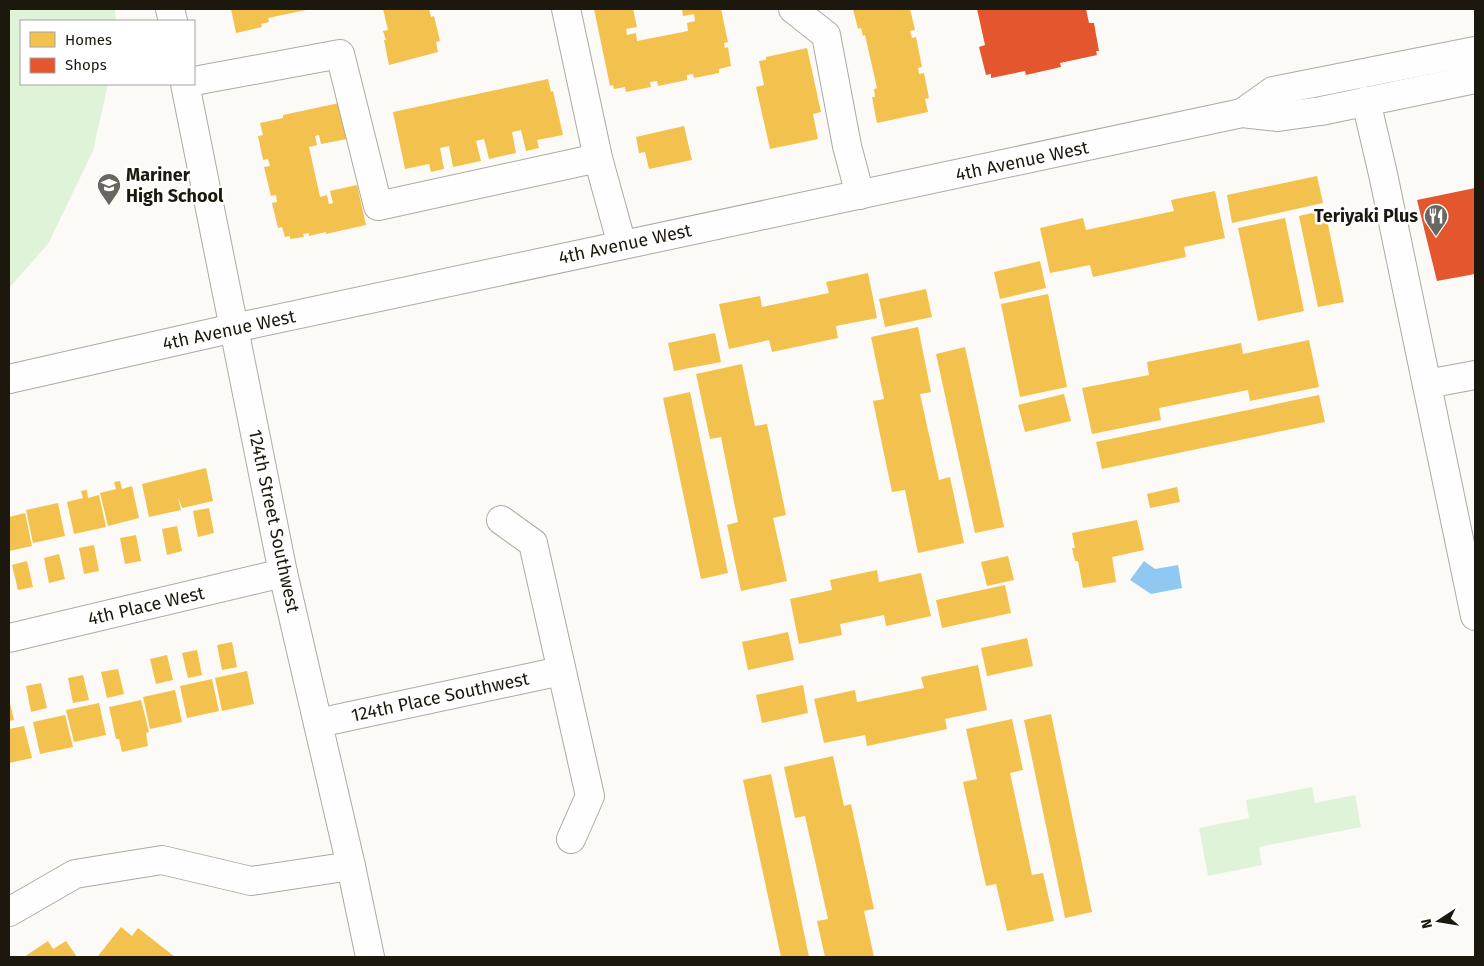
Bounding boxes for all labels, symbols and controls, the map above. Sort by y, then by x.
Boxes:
legend [20,20,195,85]
text: Homes [65,31,112,49]
text: Shops [65,56,107,74]
street label: 4th Avenue West [954,136,1091,186]
place label: Mariner High School [126,164,224,207]
school or university icon: Mariner High School [96,172,122,206]
restaurant icon: Teriyaki Plus [1423,203,1449,237]
place label: Teriyaki Plus [1314,205,1418,227]
street label: 4th Avenue West [557,219,694,269]
street label: 4th Avenue West [161,305,298,355]
street label: 124th Street Southwest [244,427,304,615]
street label: 4th Place West [86,582,207,630]
street label: 124th Place Southwest [349,667,531,727]
north arrow [1414,896,1464,946]
text: N [1417,917,1436,930]

